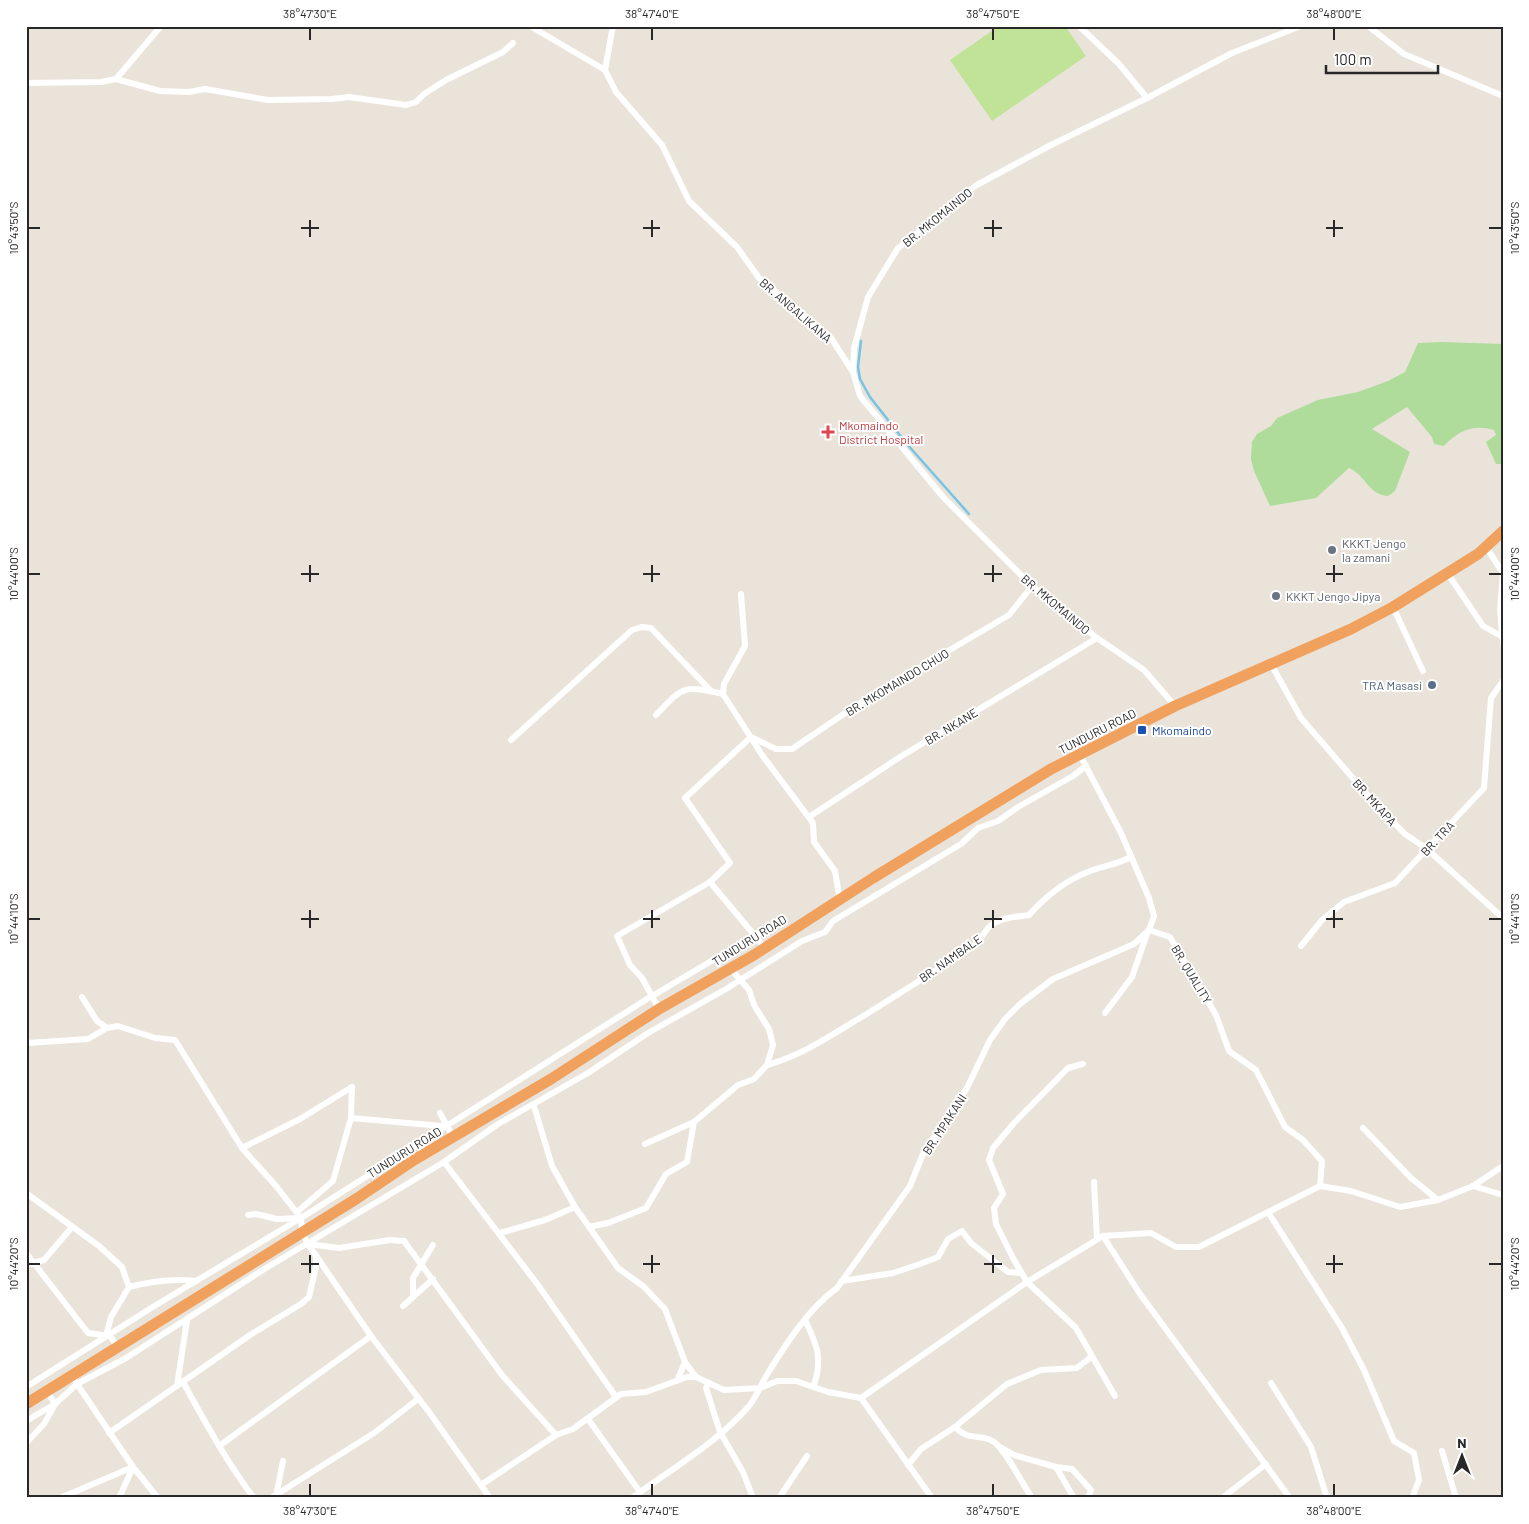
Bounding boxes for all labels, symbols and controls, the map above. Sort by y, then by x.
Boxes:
text: 38°47'30"E [283,6,337,20]
text: 38°47'40"E [625,6,679,20]
text: 38°47'50"E [966,6,1020,20]
text: 38°48'00"E [1306,6,1362,20]
scale bar [1326,42,1439,74]
text: 100 m [1334,50,1372,68]
street label: BR. MKOMAINDO [899,185,975,249]
text: 10°43'50"S [6,201,20,255]
text: 10°43'50"S [1507,201,1521,255]
street label: BR. ANGALIKANA [757,275,835,345]
place label: Mkomaindo District Hospital [839,418,923,446]
marker: Mkomaindo District Hospital [821,425,835,439]
place label: KKKT Jengo la zamani [1342,536,1406,564]
marker: KKKT Jengo la zamani [1326,544,1338,556]
text: 10°44'00"S [6,547,20,601]
text: 10°44'00"S [1507,547,1521,601]
street label: BR. MKOMAINDO [1019,571,1093,637]
place label: KKKT Jengo Jipya [1286,589,1380,603]
marker: KKKT Jengo Jipya [1270,590,1282,602]
street label: BR. MKOMAINDO CHUO [843,646,951,718]
place label: TRA Masasi [1362,678,1422,692]
marker: TRA Masasi [1426,679,1438,691]
street label: BR. NKANE [922,705,980,747]
street label: TUNDURU ROAD [1056,706,1138,756]
place label: Mkomaindo [1152,723,1212,737]
marker: Mkomaindo [1136,724,1148,736]
street label: BR. MKAPA [1350,776,1400,828]
street label: BR. TRA [1417,818,1457,858]
text: 10°44'10"S [6,893,20,945]
text: 10°44'10"S [1507,893,1521,945]
street label: TUNDURU ROAD [709,912,789,968]
street label: BR. NAMBALE [916,931,984,985]
street label: BR. QUALITY [1169,942,1215,1006]
street label: BR. MPAKANI [919,1091,969,1157]
street label: TUNDURU ROAD [364,1124,444,1180]
text: 10°44'20"S [6,1237,20,1291]
text: 10°44'20"S [1507,1237,1521,1291]
north arrow [1436,1432,1486,1482]
text: N [1457,1434,1467,1451]
text: 38°47'30"E [283,1503,337,1517]
text: 38°47'40"E [625,1503,679,1517]
text: 38°47'50"E [966,1503,1020,1517]
text: 38°48'00"E [1306,1503,1362,1517]

